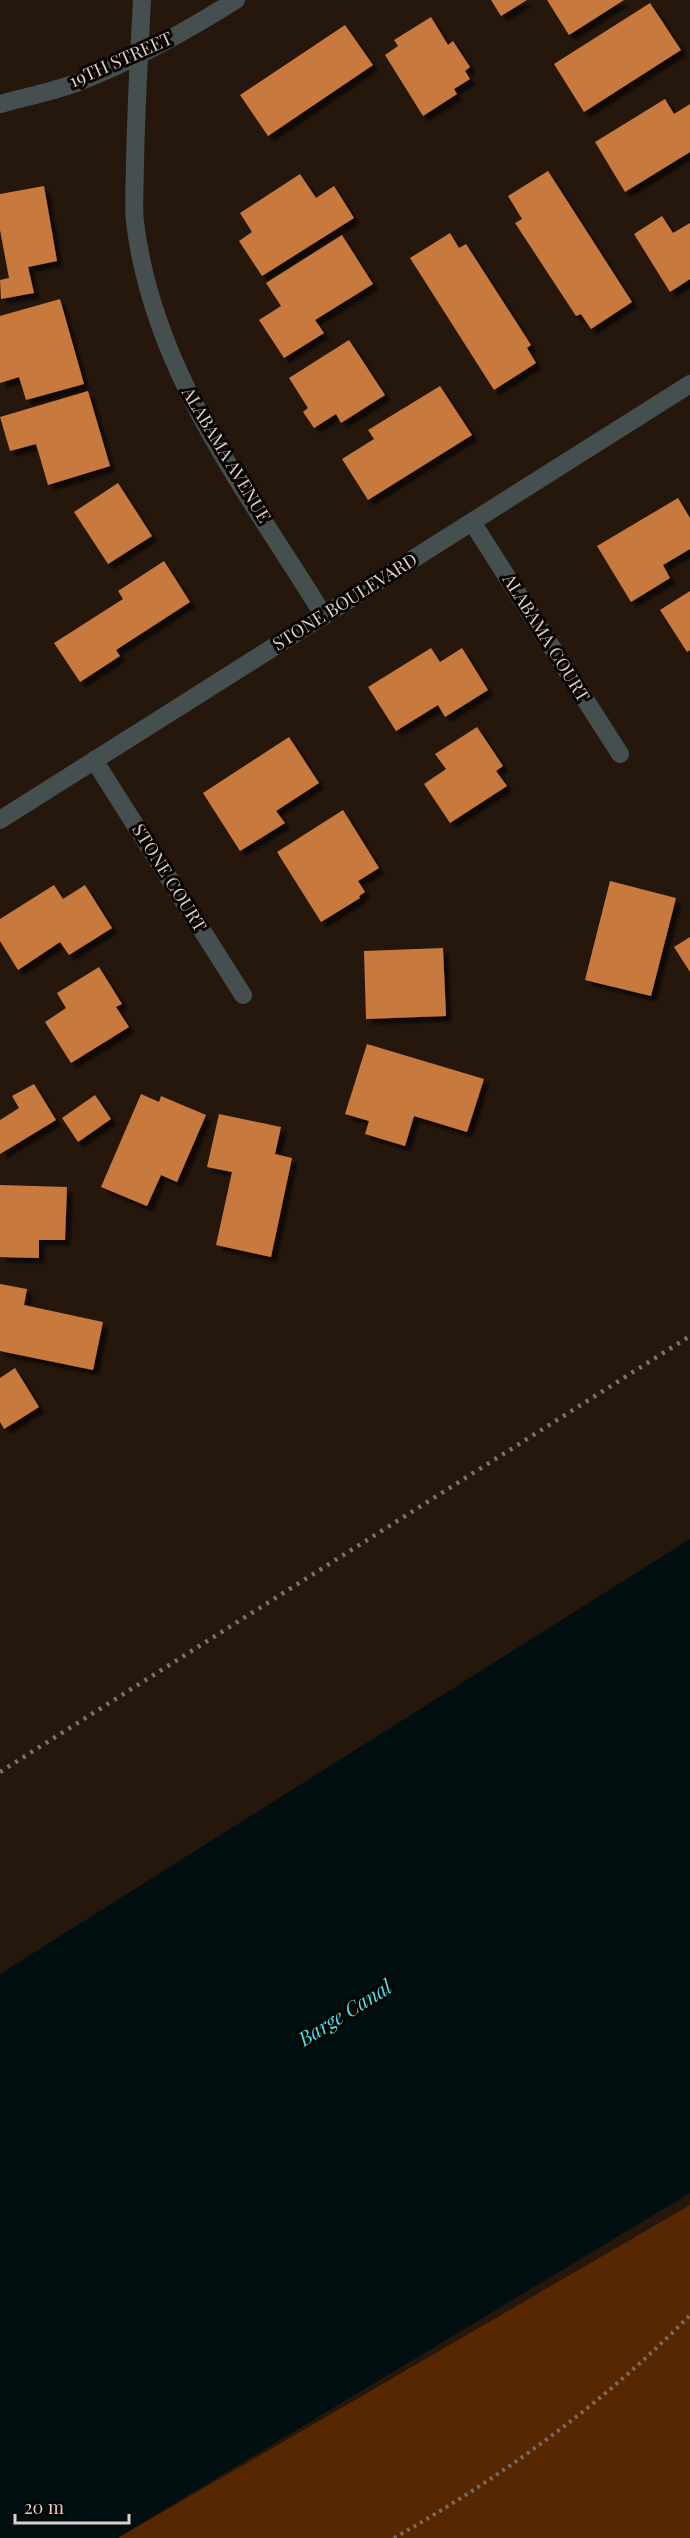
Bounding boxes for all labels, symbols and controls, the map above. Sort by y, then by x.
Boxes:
street label: 19TH STREET [65,26,176,93]
street label: ALABAMA AVENUE [176,381,277,527]
street label: STONE BOULEVARD [268,547,421,655]
street label: ALABAMA COURT [497,568,596,706]
street label: STONE COURT [127,819,213,936]
water label: Barge Canal [291,1972,397,2052]
scale bar [15,2487,129,2525]
text: 20 m [24,2495,64,2519]

